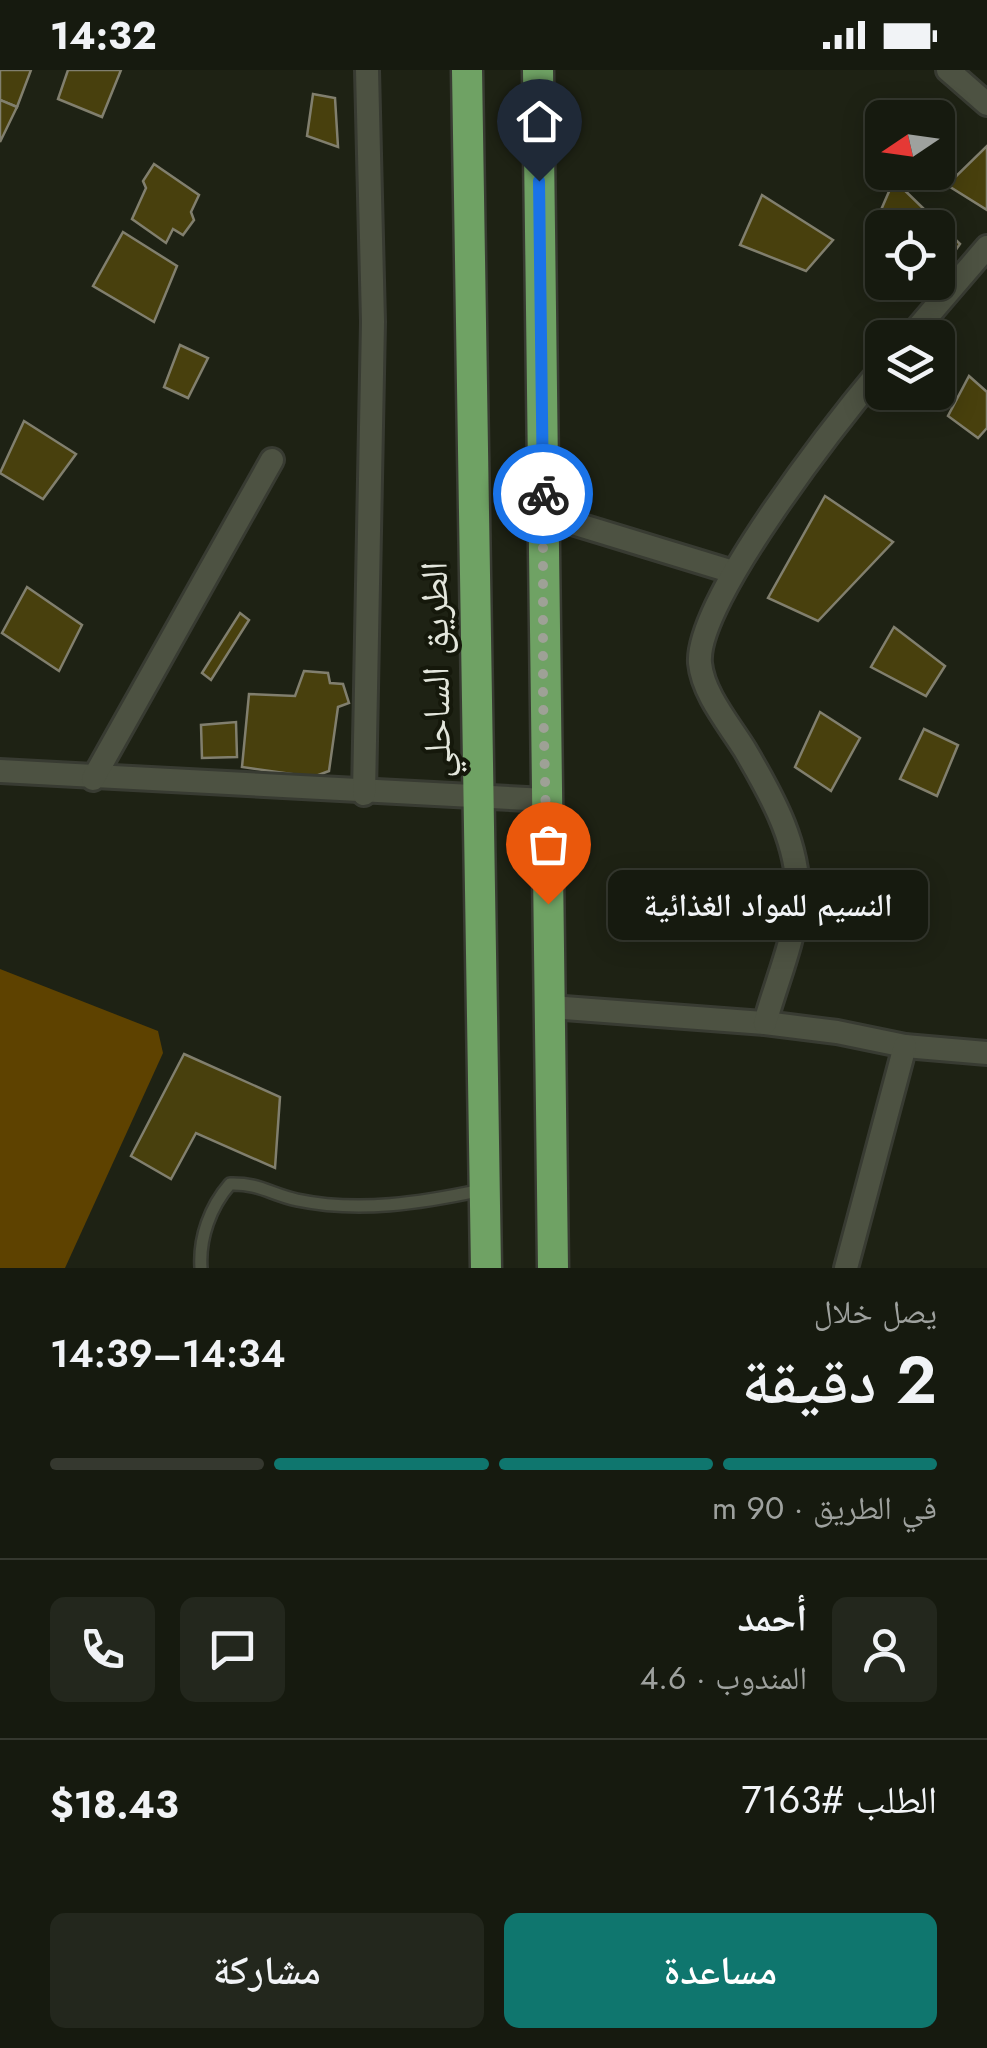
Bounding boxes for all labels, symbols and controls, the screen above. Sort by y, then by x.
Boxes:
text: 14:32 [50,8,157,63]
pin [497,79,582,182]
icon: home [512,94,567,149]
north arrow [865,100,955,190]
map controls [865,100,955,410]
button: locate [865,210,955,300]
button: layers [865,320,955,410]
courier [493,444,593,544]
icon: bike [516,467,571,522]
street label: الطريق الساحلي [406,561,467,779]
pin [506,802,591,905]
icon: bag [521,817,576,872]
callout: النسيم للمواد الغذائية [608,869,928,939]
text: النسيم للمواد الغذائية [643,882,893,928]
text: يصل خلال [814,1289,937,1335]
text: 14:34–14:39 [50,1326,286,1381]
text: 2 دقيقة [742,1333,937,1427]
text: في الطريق · 90 m [712,1485,937,1531]
text: أحمد [737,1590,807,1645]
button: phone [50,1597,155,1702]
button: chat [180,1597,285,1702]
button: person [832,1597,937,1702]
text: المندوب · 4.6 [640,1655,807,1701]
text: الطلب #7163 [742,1772,937,1827]
text: $18.43 [50,1777,179,1832]
button: مشاركة [50,1913,484,2028]
button: مساعدة [504,1913,937,2028]

